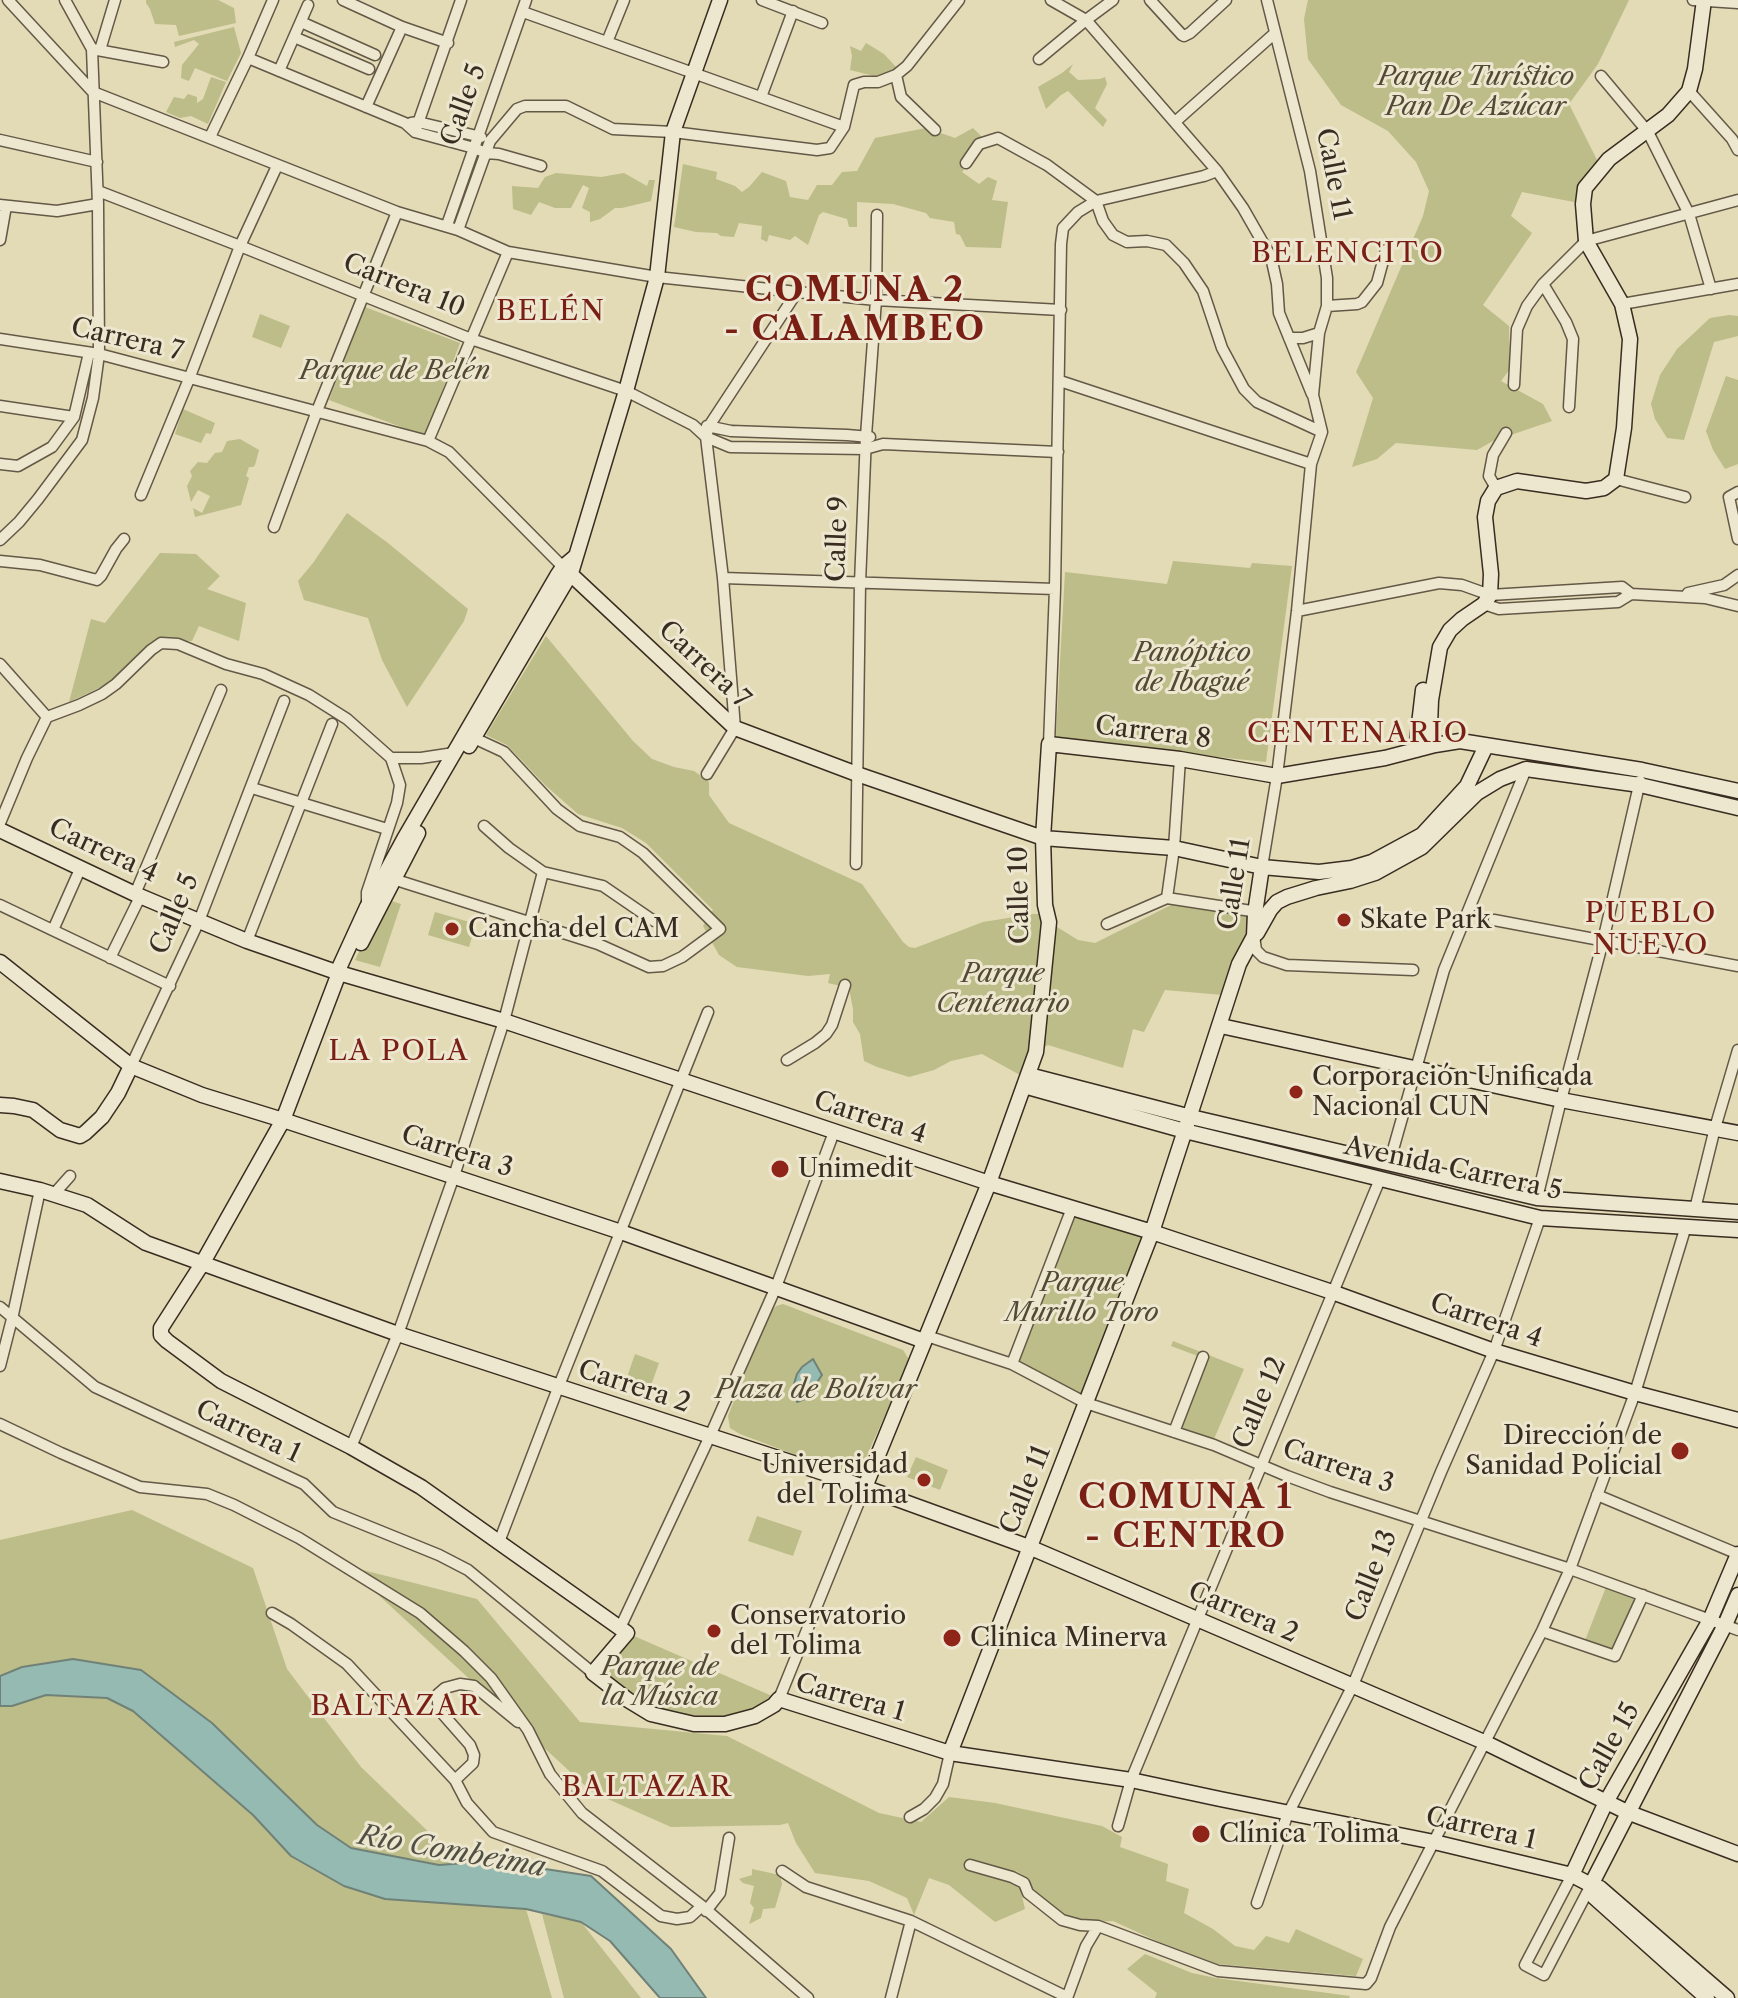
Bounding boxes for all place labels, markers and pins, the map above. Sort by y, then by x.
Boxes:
place label: Skate Park [1360,904,1491,936]
marker: Skate Park [1335,911,1353,929]
place label: Cancha del CAM [468,913,679,945]
marker: Cancha del CAM [443,920,461,938]
place label: Corporación Unificada Nacional CUN [1312,1061,1593,1122]
marker: Corporación Unificada Nacional CUN [1287,1083,1305,1101]
place label: Unimedit [798,1153,913,1185]
marker: Unimedit [769,1158,791,1180]
place label: Dirección de Sanidad Policial [1465,1420,1662,1482]
marker: Dirección de Sanidad Policial [1669,1440,1691,1462]
place label: Universidad del Tolima [761,1449,908,1510]
marker: Universidad del Tolima [915,1471,933,1489]
place label: Conservatorio del Tolima [730,1600,906,1662]
marker: Conservatorio del Tolima [705,1622,723,1640]
place label: Clinica Minerva [970,1622,1167,1654]
marker: Clinica Minerva [941,1627,963,1649]
place label: Clínica Tolima [1219,1818,1400,1850]
marker: Clínica Tolima [1190,1823,1212,1845]

